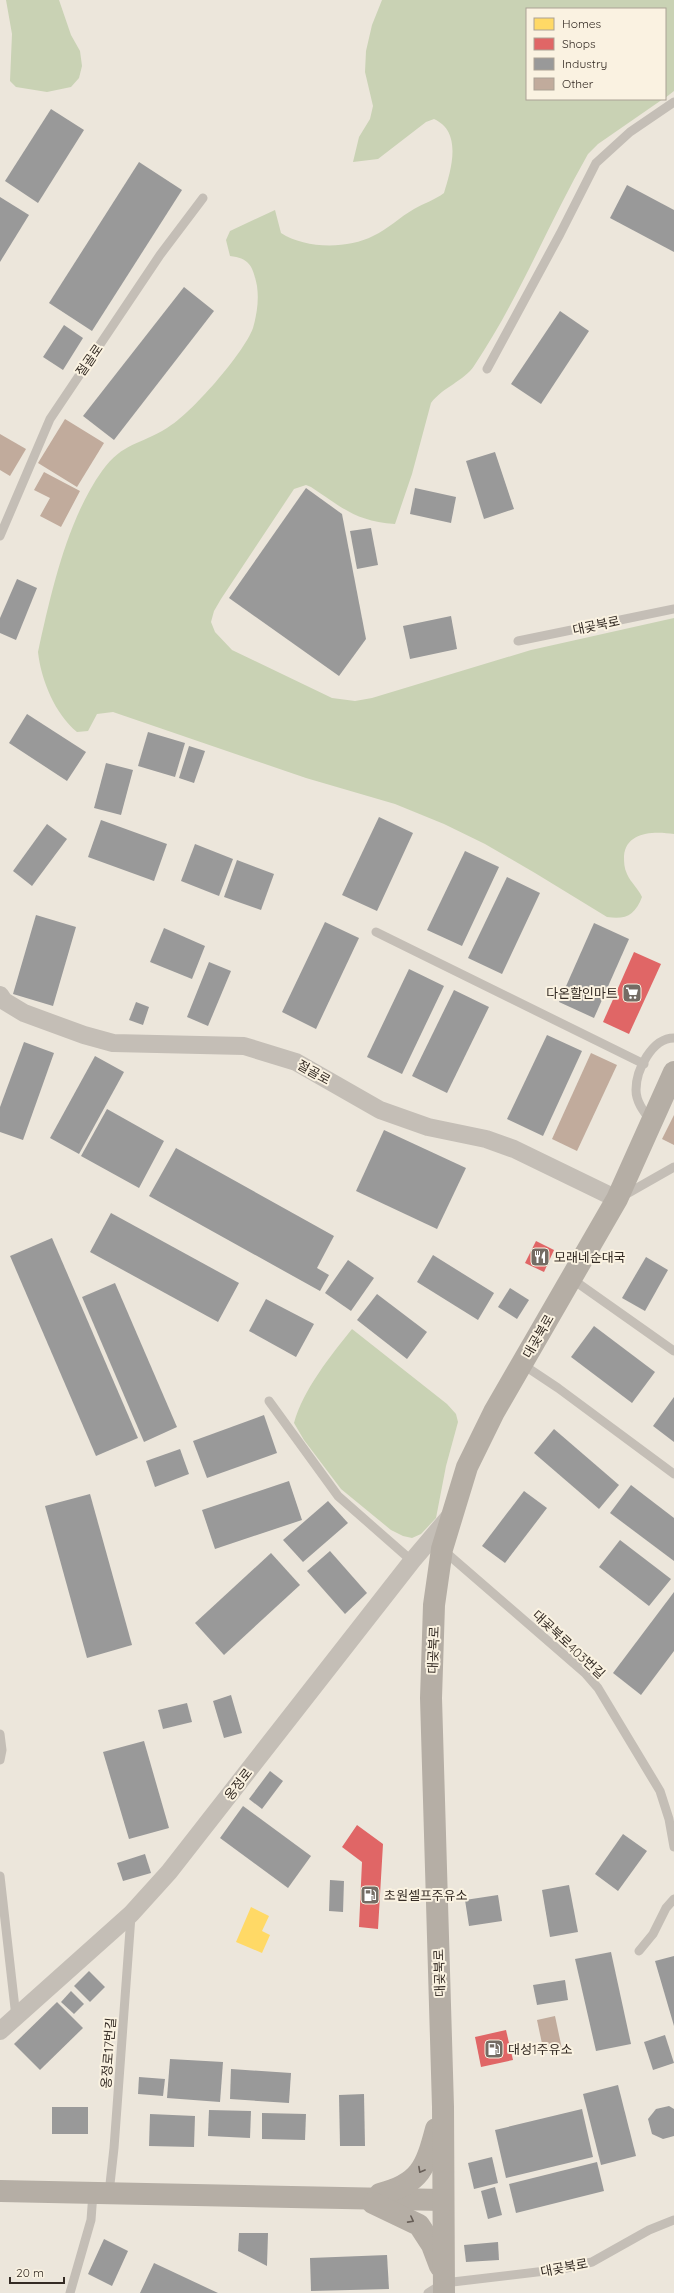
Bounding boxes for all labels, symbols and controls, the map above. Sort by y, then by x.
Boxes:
legend [526,8,666,100]
text: Homes [562,16,602,31]
text: Shops [562,36,596,51]
text: Industry [562,56,607,71]
text: Other [562,76,594,91]
street label: 절골로 [72,341,106,379]
street label: 대곶북로 [571,612,621,638]
supermarket icon: 다온할인마트 [621,982,643,1004]
place label: 다온할인마트 [546,985,618,1001]
street label: 절골로 [294,1056,334,1088]
restaurant icon: 모래네순대국 [529,1246,551,1268]
place label: 모래네순대국 [554,1249,626,1265]
street label: 대곶북로 [519,1311,557,1361]
street label: 대곶북로403번길 [529,1606,609,1682]
street label: 대곶북로 [424,1626,442,1674]
street label: 옹정로 [221,1765,255,1803]
fuel station icon: 초원셀프주유소 [359,1884,381,1906]
place label: 초원셀프주유소 [384,1887,468,1903]
street label: 대곶북로 [430,1949,448,1997]
street label: 옹정로17번길 [98,2017,118,2089]
fuel station icon: 대성1주유소 [483,2038,505,2060]
place label: 대성1주유소 [508,2041,573,2057]
one-way arrow [418,2166,425,2173]
one-way arrow [407,2216,414,2223]
street label: 대곶북로 [539,2255,589,2279]
scale bar [10,2259,64,2285]
text: 20 m [16,2265,44,2280]

